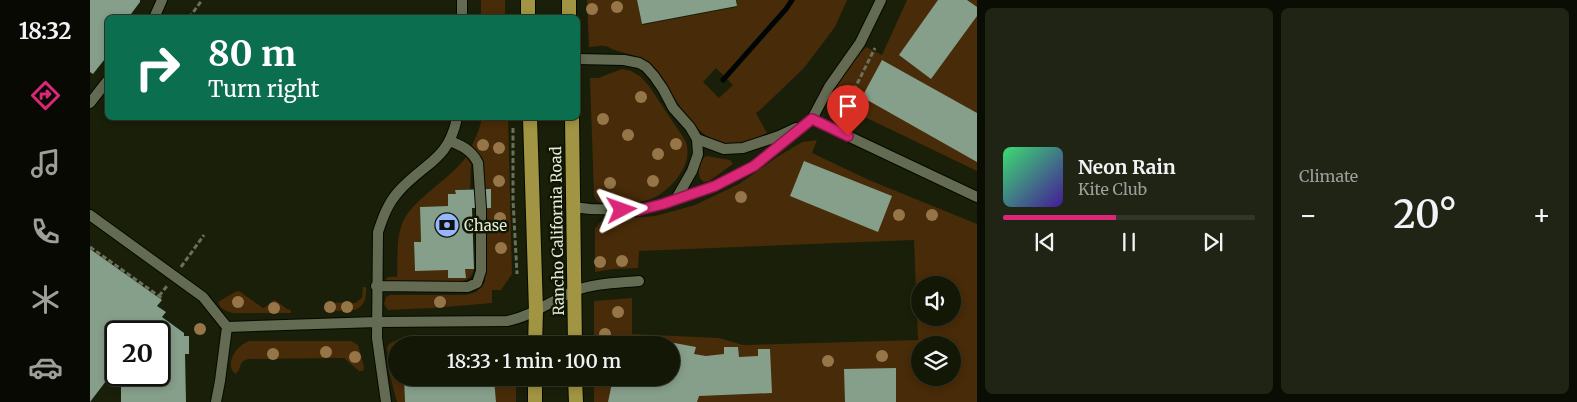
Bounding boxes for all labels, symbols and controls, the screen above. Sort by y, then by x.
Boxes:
text: 18:32 [19,17,71,45]
text: 80 m [208,32,296,76]
icon: right [125,35,190,100]
text: Turn right [208,75,319,103]
icon: directions [28,78,63,113]
pin [827,85,869,136]
icon: arrive [834,92,862,120]
icon: music [28,146,63,181]
street label: Rancho California Road [546,146,568,316]
text: Neon Rain [1078,155,1176,179]
text: Climate [1299,166,1358,186]
text: Kite Club [1078,179,1147,199]
position arrow [595,183,647,235]
text: 20° [1393,191,1457,238]
text: − [1299,197,1318,233]
text: + [1532,197,1551,233]
bank icon: Chase [434,212,460,238]
icon: phone [28,214,63,249]
place label: Chase [464,216,507,235]
icon: previous [1031,228,1059,256]
icon: pause [1115,228,1143,256]
icon: next [1199,228,1227,256]
map controls [911,276,961,386]
button: sound [911,276,961,326]
icon: climate [28,282,63,317]
speed limit sign: 20 [105,321,170,386]
button: layers [911,336,961,386]
text: 18:33 · 1 min · 100 m [447,349,621,373]
icon: car [28,350,63,385]

